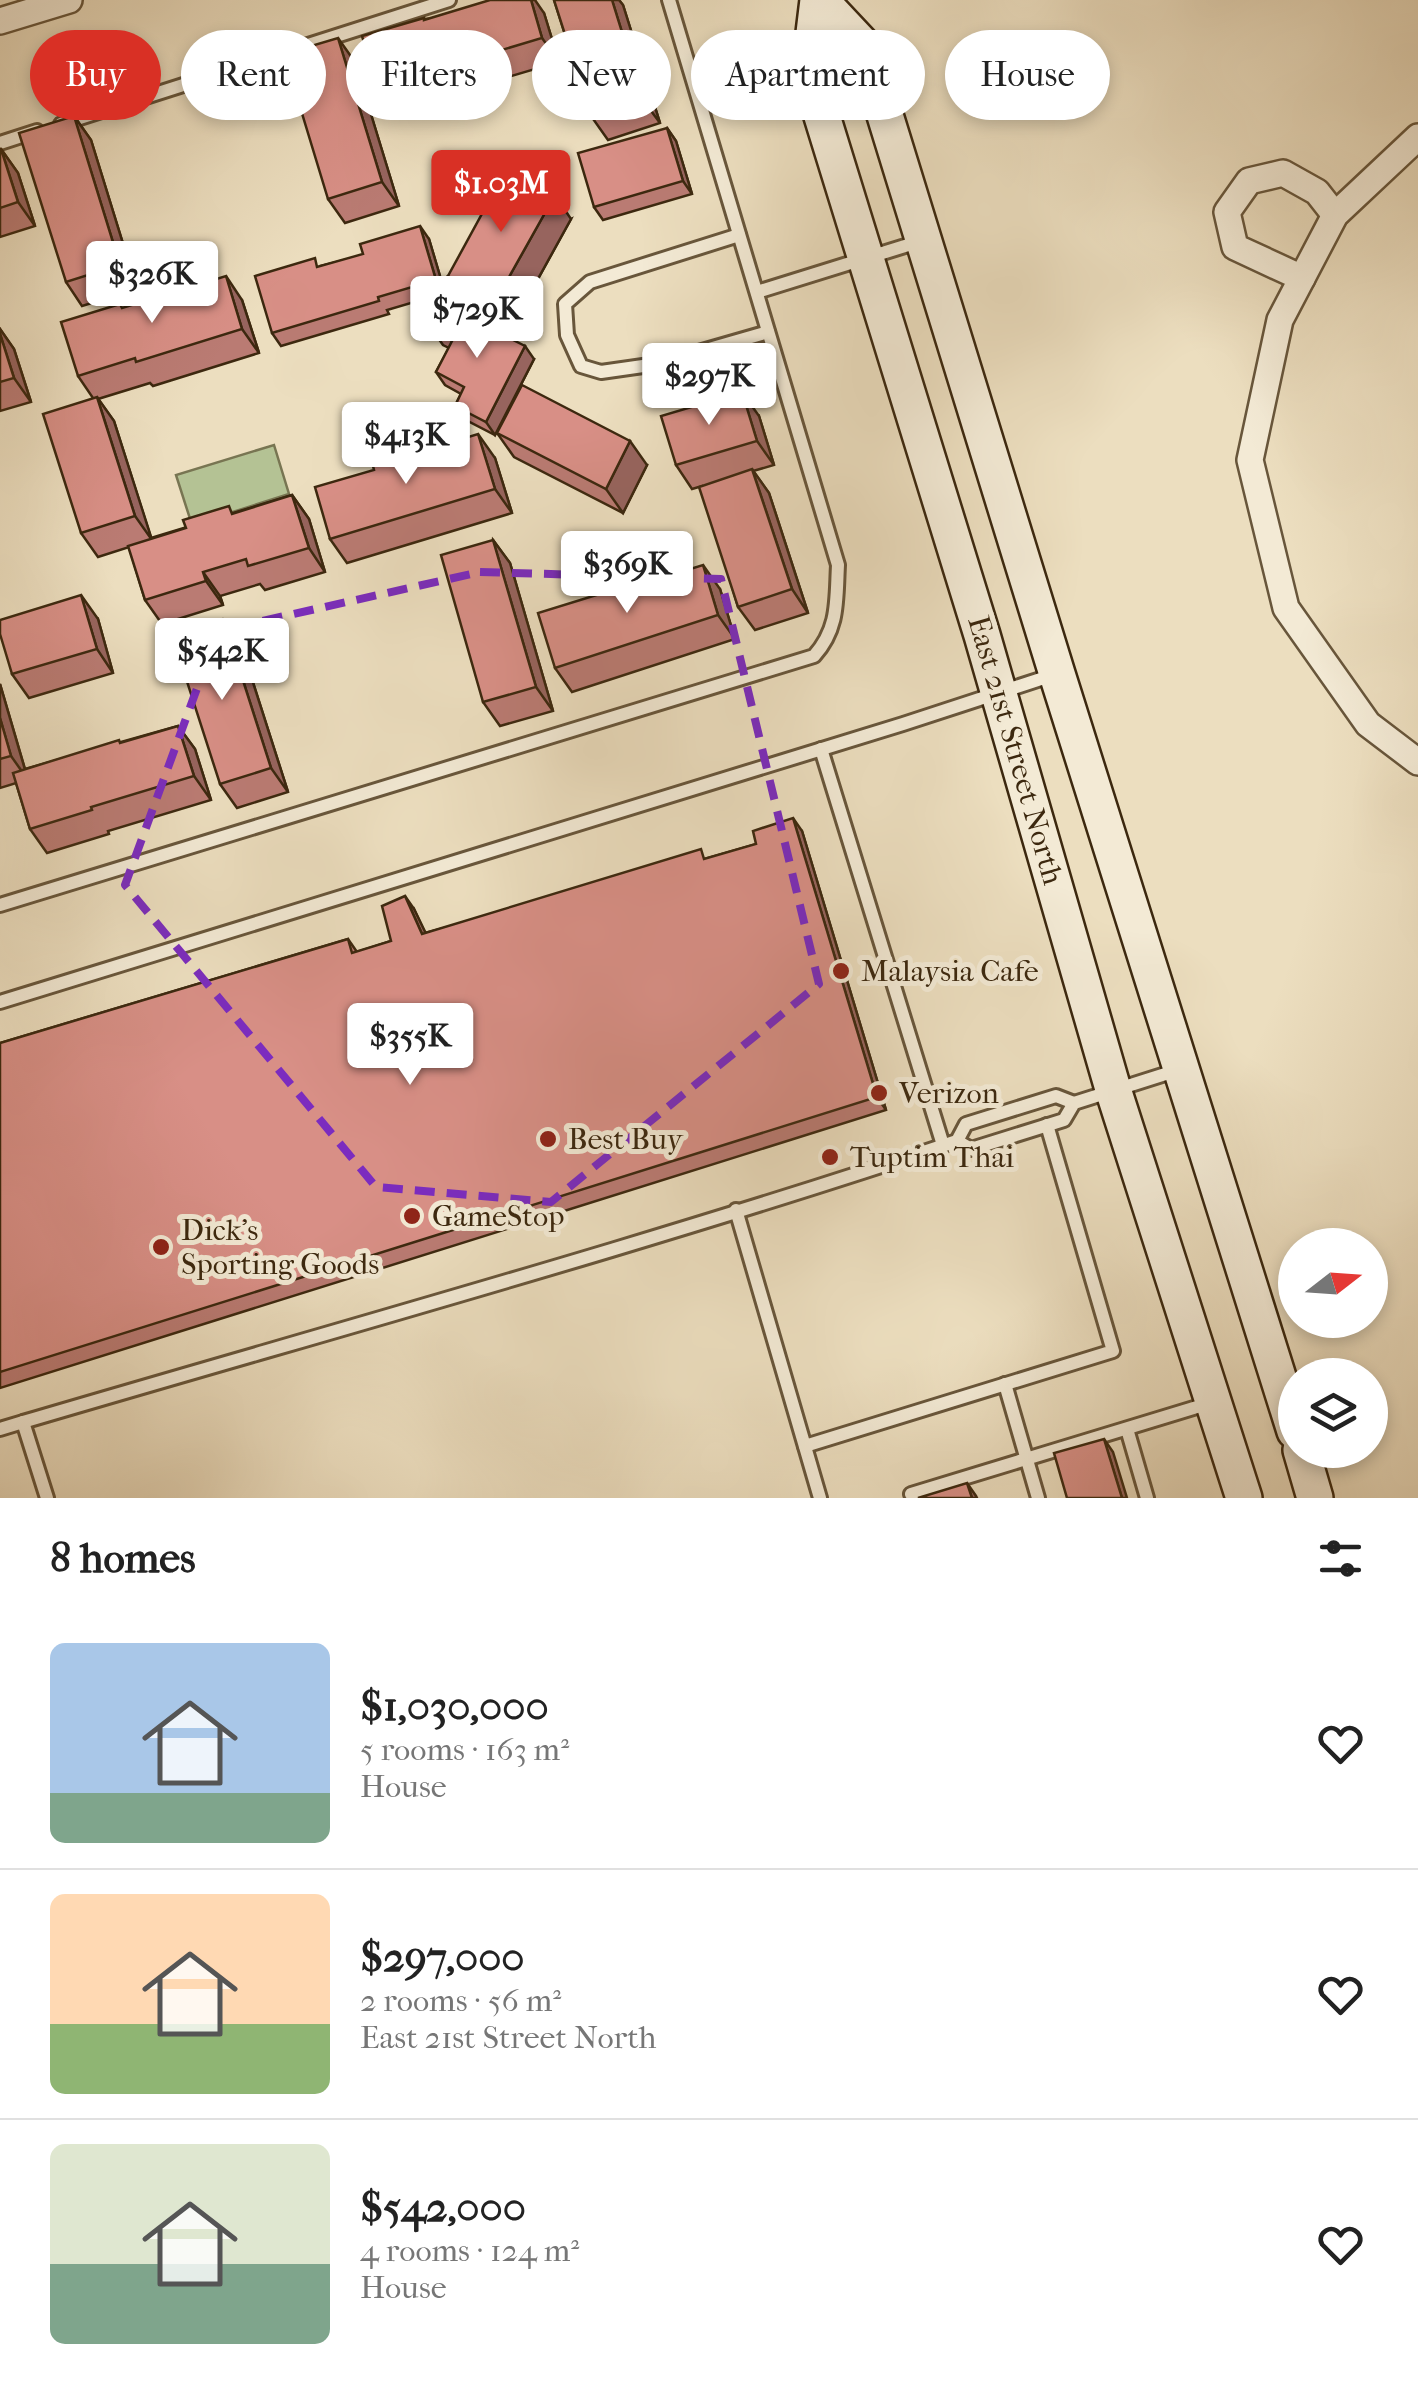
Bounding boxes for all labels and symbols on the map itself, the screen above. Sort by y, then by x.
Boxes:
pin: $1.03M [420,150,582,235]
pin: $326K [82,241,222,326]
pin: $729K [407,276,547,361]
pin: $297K [639,343,779,428]
pin: $413K [336,402,476,487]
pin: $369K [557,531,697,616]
street label: East 21st Street North [960,612,1071,889]
pin: $542K [152,618,292,703]
place label: Malaysia Cafe [861,954,1039,989]
marker: Malaysia Cafe [830,960,852,982]
pin: $355K [340,1003,480,1088]
place label: Verizon [898,1076,1000,1111]
marker: Verizon [868,1082,890,1104]
place label: Best Buy [568,1122,684,1157]
marker: Best Buy [537,1128,559,1150]
place label: Tuptim Thai [850,1140,1014,1175]
marker: Tuptim Thai [819,1146,841,1168]
place label: GameStop [432,1199,564,1234]
marker: GameStop [401,1205,423,1227]
place label: Dick's Sporting Goods [181,1213,379,1282]
north arrow [1278,1228,1388,1338]
marker: Dick's Sporting Goods [150,1236,172,1258]

